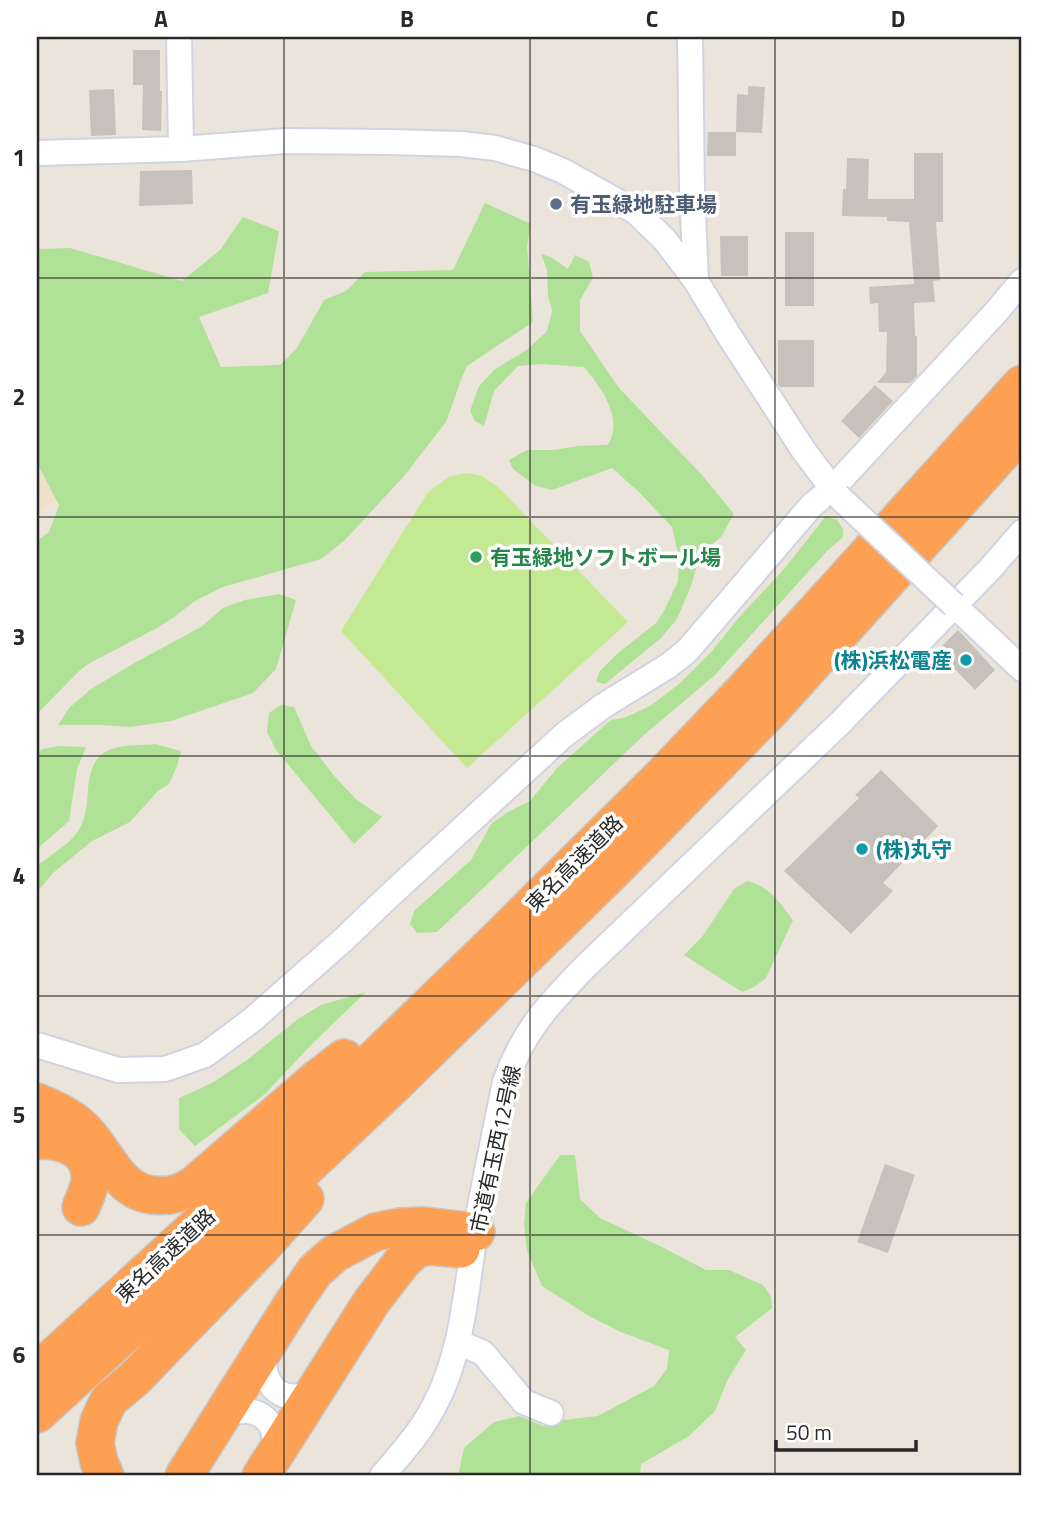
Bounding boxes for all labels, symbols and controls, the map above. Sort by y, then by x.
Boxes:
text: A [154,1,168,36]
text: B [400,1,414,36]
text: C [646,1,658,36]
text: D [891,1,905,36]
text: 1 [13,140,25,175]
place label: 有玉緑地駐車場 [570,188,717,220]
marker: 有玉緑地駐車場 [548,196,564,212]
text: 2 [13,379,25,414]
place label: 有玉緑地ソフトボール場 [490,541,721,573]
marker: 有玉緑地ソフトボール場 [468,549,484,565]
text: 3 [13,619,25,654]
place label: (株)浜松電産 [834,644,952,676]
marker: (株)浜松電産 [958,652,974,668]
street label: 東名高速道路 [518,807,630,919]
place label: (株)丸守 [876,833,952,865]
marker: (株)丸守 [854,841,870,857]
text: 4 [13,858,25,893]
street label: 市道有玉西12号線 [462,1062,528,1236]
text: 5 [13,1097,25,1132]
street label: 東名高速道路 [108,1200,222,1310]
text: 6 [13,1337,26,1372]
scale bar [776,1408,916,1452]
text: 50 m [786,1416,832,1448]

